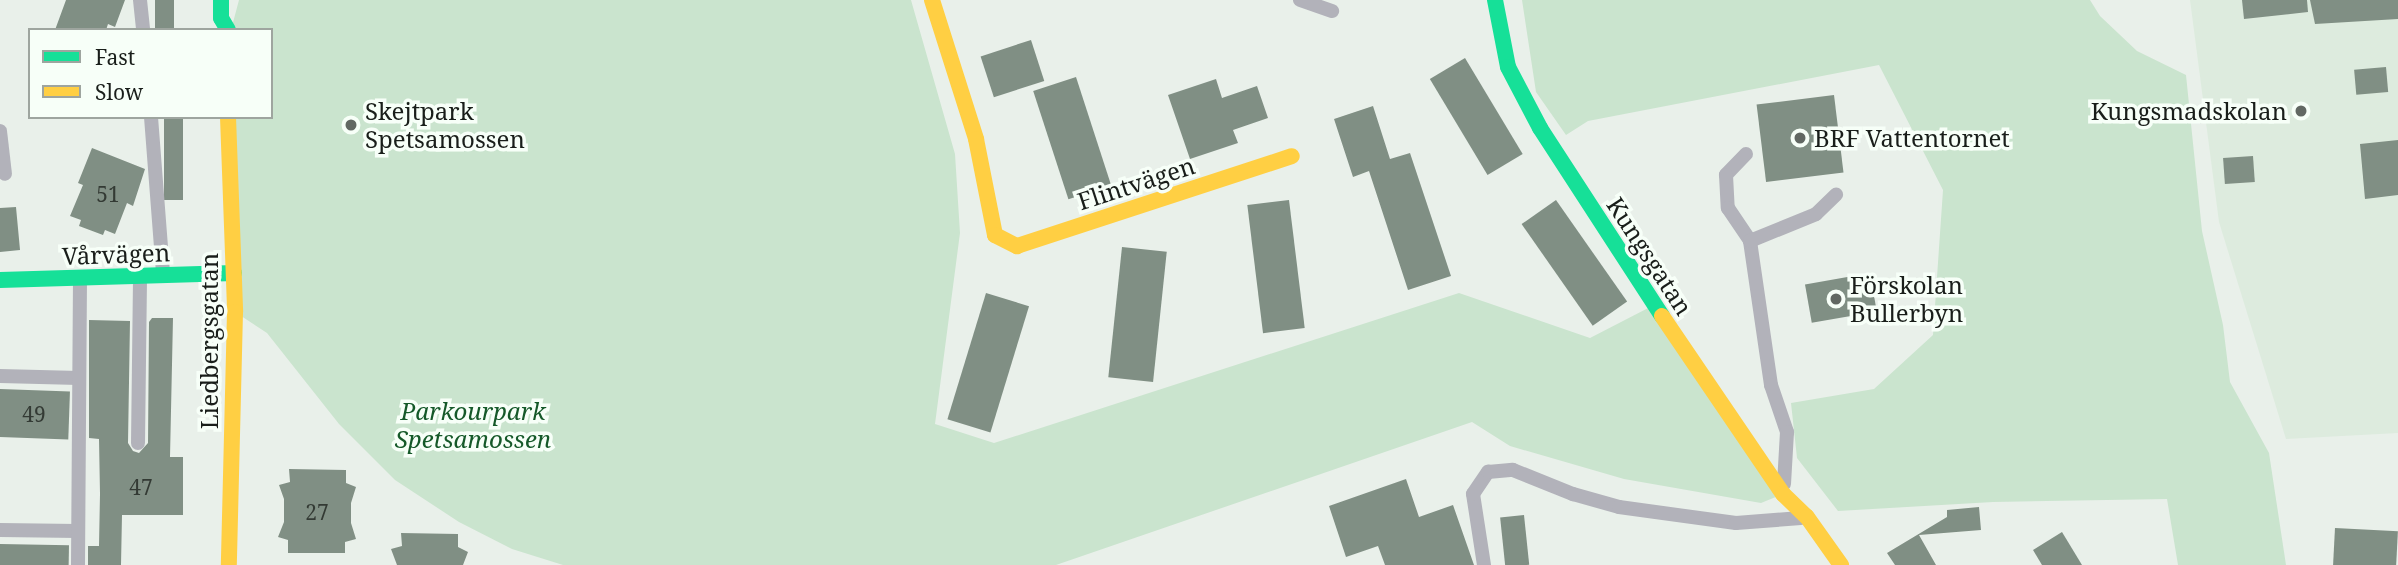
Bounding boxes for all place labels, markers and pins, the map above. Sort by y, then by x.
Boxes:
place label: Skejtpark Spetsamossen [365,97,525,153]
place label: Kungsmadskolan [2091,97,2287,125]
marker: Kungsmadskolan [2293,103,2309,119]
marker: Skejtpark Spetsamossen [343,117,359,133]
place label: BRF Vattentornet [1814,124,2010,152]
marker: BRF Vattentornet [1792,130,1808,146]
place label: Förskolan Bullerbyn [1850,271,1963,327]
marker: Förskolan Bullerbyn [1828,291,1844,307]

